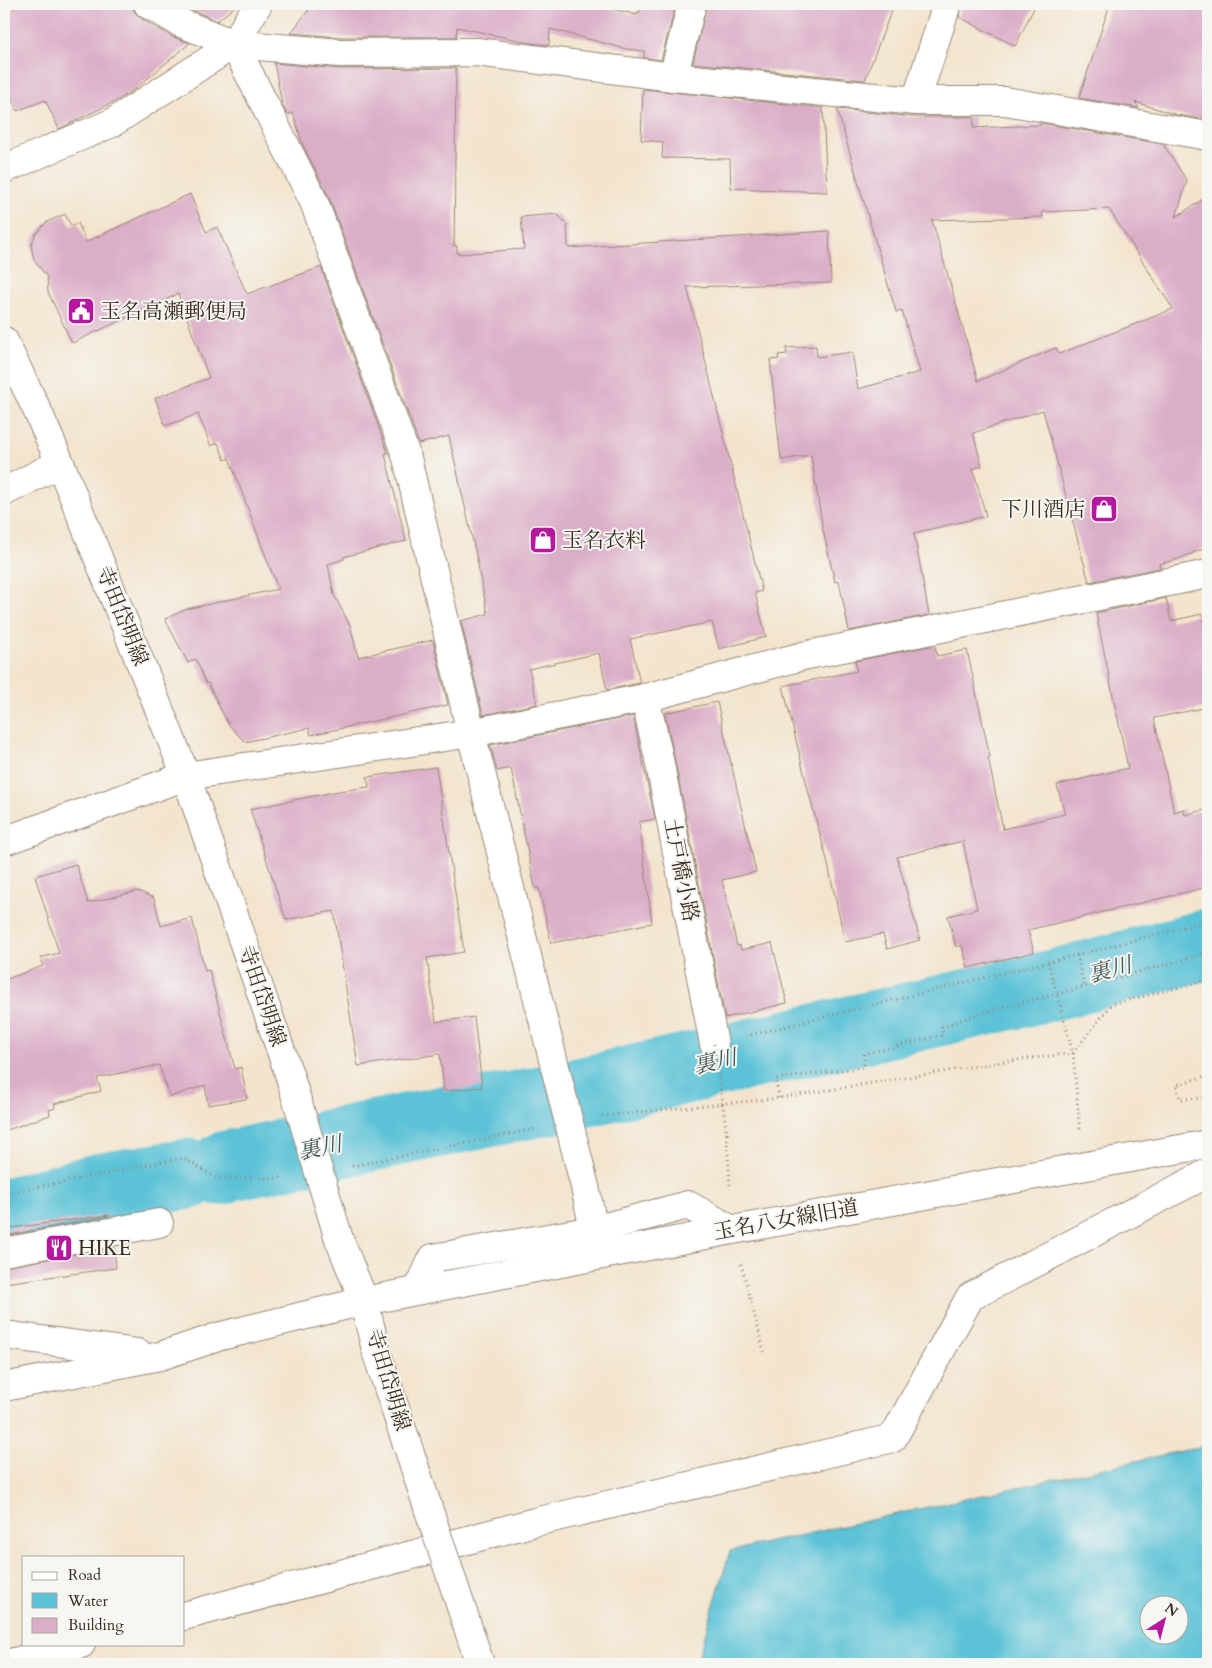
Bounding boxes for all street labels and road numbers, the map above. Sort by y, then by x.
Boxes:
street label: 寺田岱明線 [89,562,155,670]
street label: 土戸橋小路 [657,816,705,924]
street label: 寺田岱明線 [231,942,293,1050]
street label: 玉名八女線旧道 [711,1193,861,1247]
street label: 寺田岱明線 [359,1326,417,1434]

